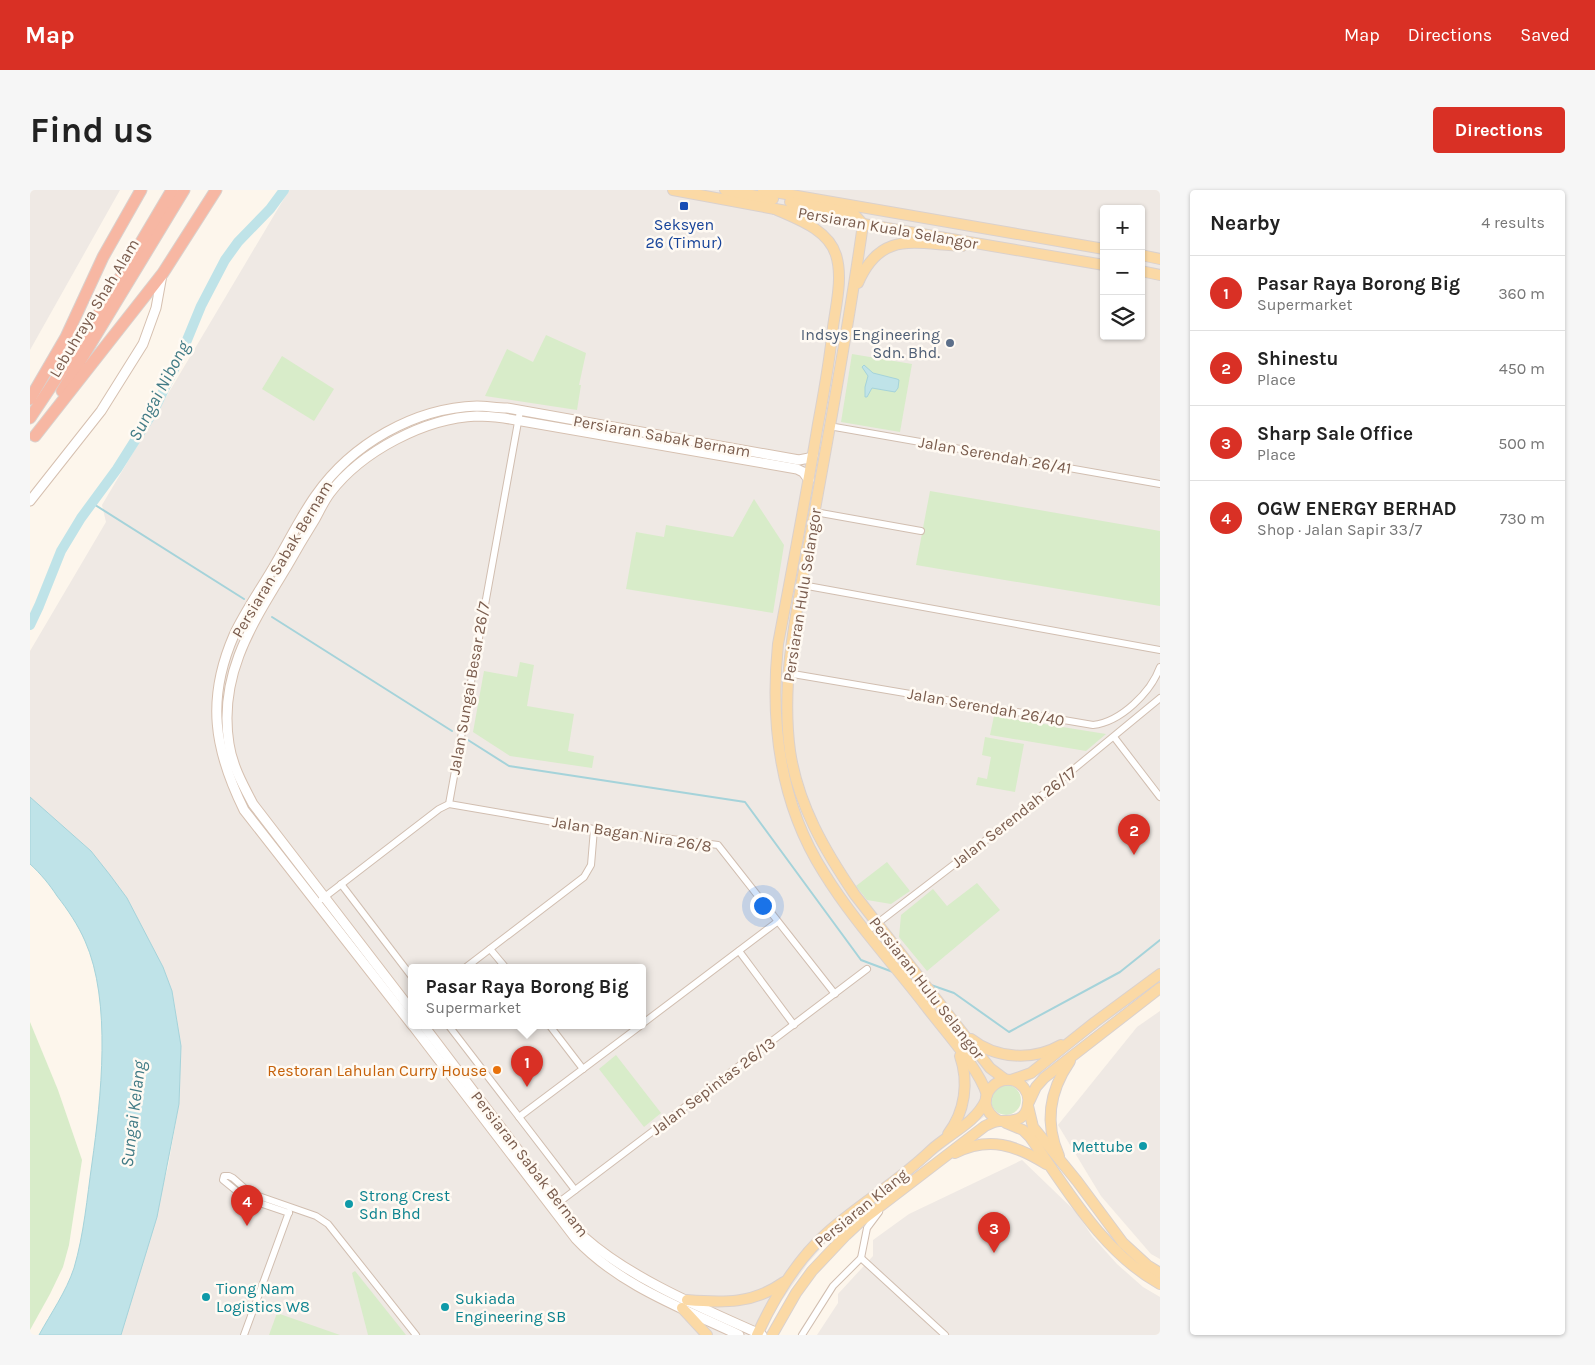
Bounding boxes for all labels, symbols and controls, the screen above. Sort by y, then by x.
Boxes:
text: Map [25,21,75,49]
text: Map [1344,24,1380,46]
text: Directions [1408,24,1492,46]
text: Saved [1520,24,1570,46]
button: Directions [1433,107,1565,153]
text: Find us [30,110,153,151]
marker: Seksyen 26 (Timur) [678,200,690,212]
street label: Persiaran Kuala Selangor [796,203,980,253]
map controls [1100,205,1145,340]
button: + [1100,205,1145,250]
text: Nearby [1210,211,1280,235]
text: 4 results [1481,213,1545,232]
place label: Seksyen 26 (Timur) [646,215,722,252]
street label: Lebuhraya Shah Alam [45,235,143,381]
button: − [1100,250,1145,295]
text: Pasar Raya Borong Big [1257,273,1460,295]
text: 1 [1223,284,1229,303]
text: 360 m [1498,284,1545,303]
button: layers [1100,295,1145,340]
text: Supermarket [1257,295,1353,314]
place label: Indsys Engineering Sdn. Bhd. [801,325,940,362]
water label: Sungai Nibong [124,337,195,444]
marker: Indsys Engineering Sdn. Bhd. [944,337,956,349]
text: Shinestu [1257,348,1339,370]
text: 2 [1221,359,1231,378]
text: 450 m [1499,359,1545,378]
text: Place [1257,370,1296,389]
street label: Persiaran Sabak Bernam [572,411,752,461]
text: Sharp Sale Office [1257,423,1413,445]
street label: Jalan Serendah 26/41 [917,432,1073,478]
text: 3 [1221,434,1231,453]
text: 500 m [1498,434,1545,453]
text: Place [1257,445,1296,464]
street label: Persiaran Sabak Bernam [228,477,336,641]
text: OGW ENERGY BERHAD [1257,498,1457,520]
street label: Persiaran Hulu Selangor [779,507,825,683]
text: 4 [1221,509,1231,528]
text: 730 m [1500,509,1545,528]
text: Shop · Jalan Sapir 33/7 [1257,520,1422,539]
street label: Jalan Sungai Besar 26/7 [444,600,494,776]
street label: Jalan Serendah 26/40 [906,684,1066,730]
street label: Jalan Serendah 26/17 [948,762,1081,872]
street label: Jalan Bagan Nira 26/8 [551,812,713,856]
pin: 2 [1118,814,1150,855]
your location [750,893,776,919]
street label: Persiaran Hulu Selangor [865,913,989,1063]
popup [408,964,646,1029]
text: Pasar Raya Borong Big [426,976,628,998]
text: Supermarket [426,998,521,1017]
street label: Jalan Sepintas 26/13 [647,1033,779,1139]
pin: 1 [511,1046,543,1087]
water label: Sungai Kelang [116,1059,151,1168]
place label: Restoran Lahulan Curry House [267,1061,487,1080]
marker: Restoran Lahulan Curry House [491,1064,503,1076]
street label: Persiaran Sabak Bernam [467,1087,593,1241]
place label: Mettube [1072,1137,1133,1156]
marker: Mettube [1137,1140,1149,1152]
street label: Persiaran Klang [810,1165,912,1251]
pin: 4 [231,1185,263,1226]
place label: Strong Crest Sdn Bhd [359,1186,450,1223]
marker: Strong Crest Sdn Bhd [343,1198,355,1210]
pin: 3 [978,1212,1010,1253]
place label: Tiong Nam Logistics W8 [216,1279,310,1316]
place label: Sukiada Engineering SB [455,1289,566,1326]
marker: Tiong Nam Logistics W8 [200,1291,212,1303]
marker: Sukiada Engineering SB [439,1301,451,1313]

